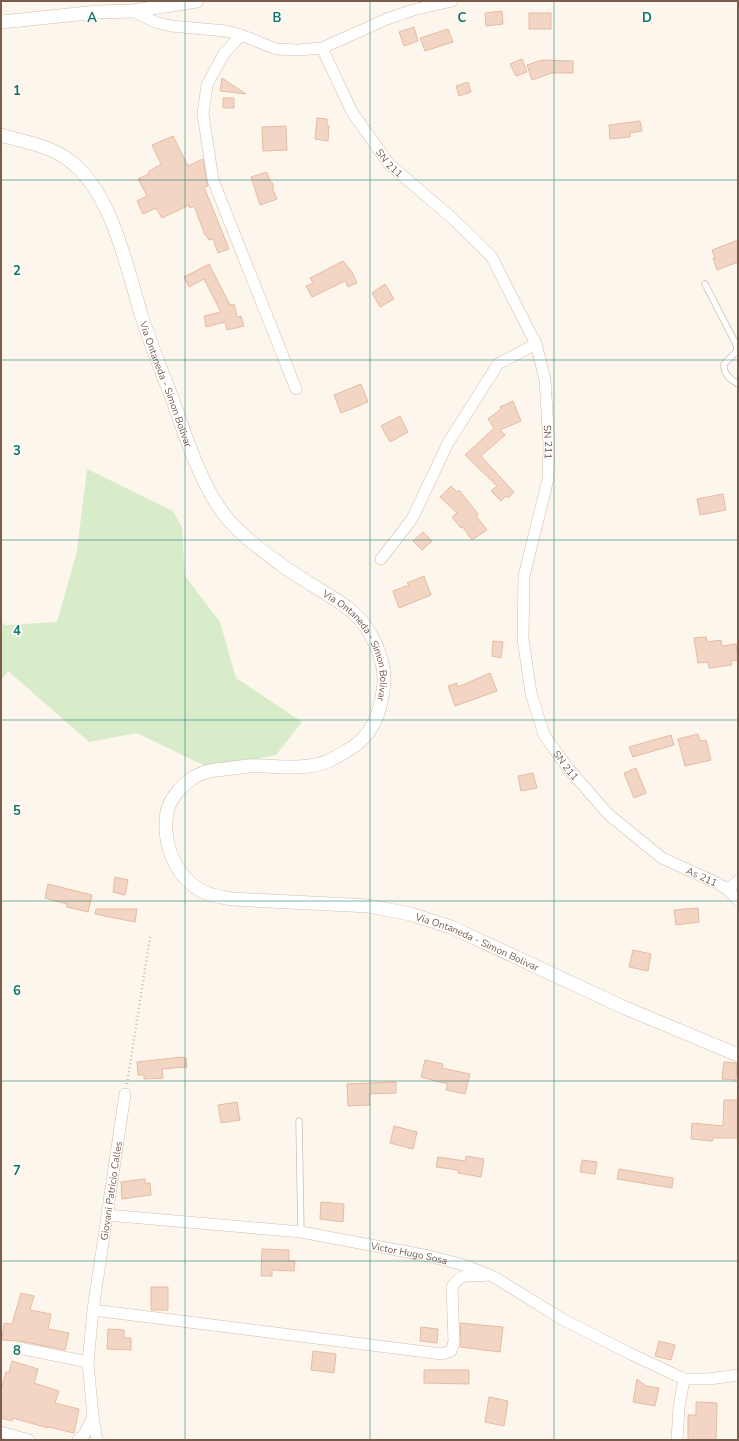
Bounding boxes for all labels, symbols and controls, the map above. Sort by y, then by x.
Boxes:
text: A [87,9,97,27]
text: B [273,9,282,27]
text: C [458,9,467,27]
text: D [642,9,652,27]
text: 1 [13,82,21,100]
street label: SN 211 [372,146,405,181]
text: 2 [13,262,21,280]
street label: Via Ontaneda - Simon Bolivar [135,319,195,450]
street label: SN 211 [540,425,555,459]
text: 3 [13,442,21,460]
street label: Via Ontaneda - Simon Bolivar [319,586,390,703]
text: 4 [13,622,21,640]
street label: SN 211 [550,748,582,784]
text: 5 [13,802,21,820]
street label: As 211 [684,864,719,890]
street label: Via Ontaneda - Simon Bolivar [413,910,541,975]
text: 6 [13,982,21,1000]
street label: Giovani Patricio Calles [97,1140,126,1241]
text: 7 [13,1162,21,1180]
street label: Victor Hugo Sosa [369,1239,449,1269]
text: 8 [13,1342,21,1360]

